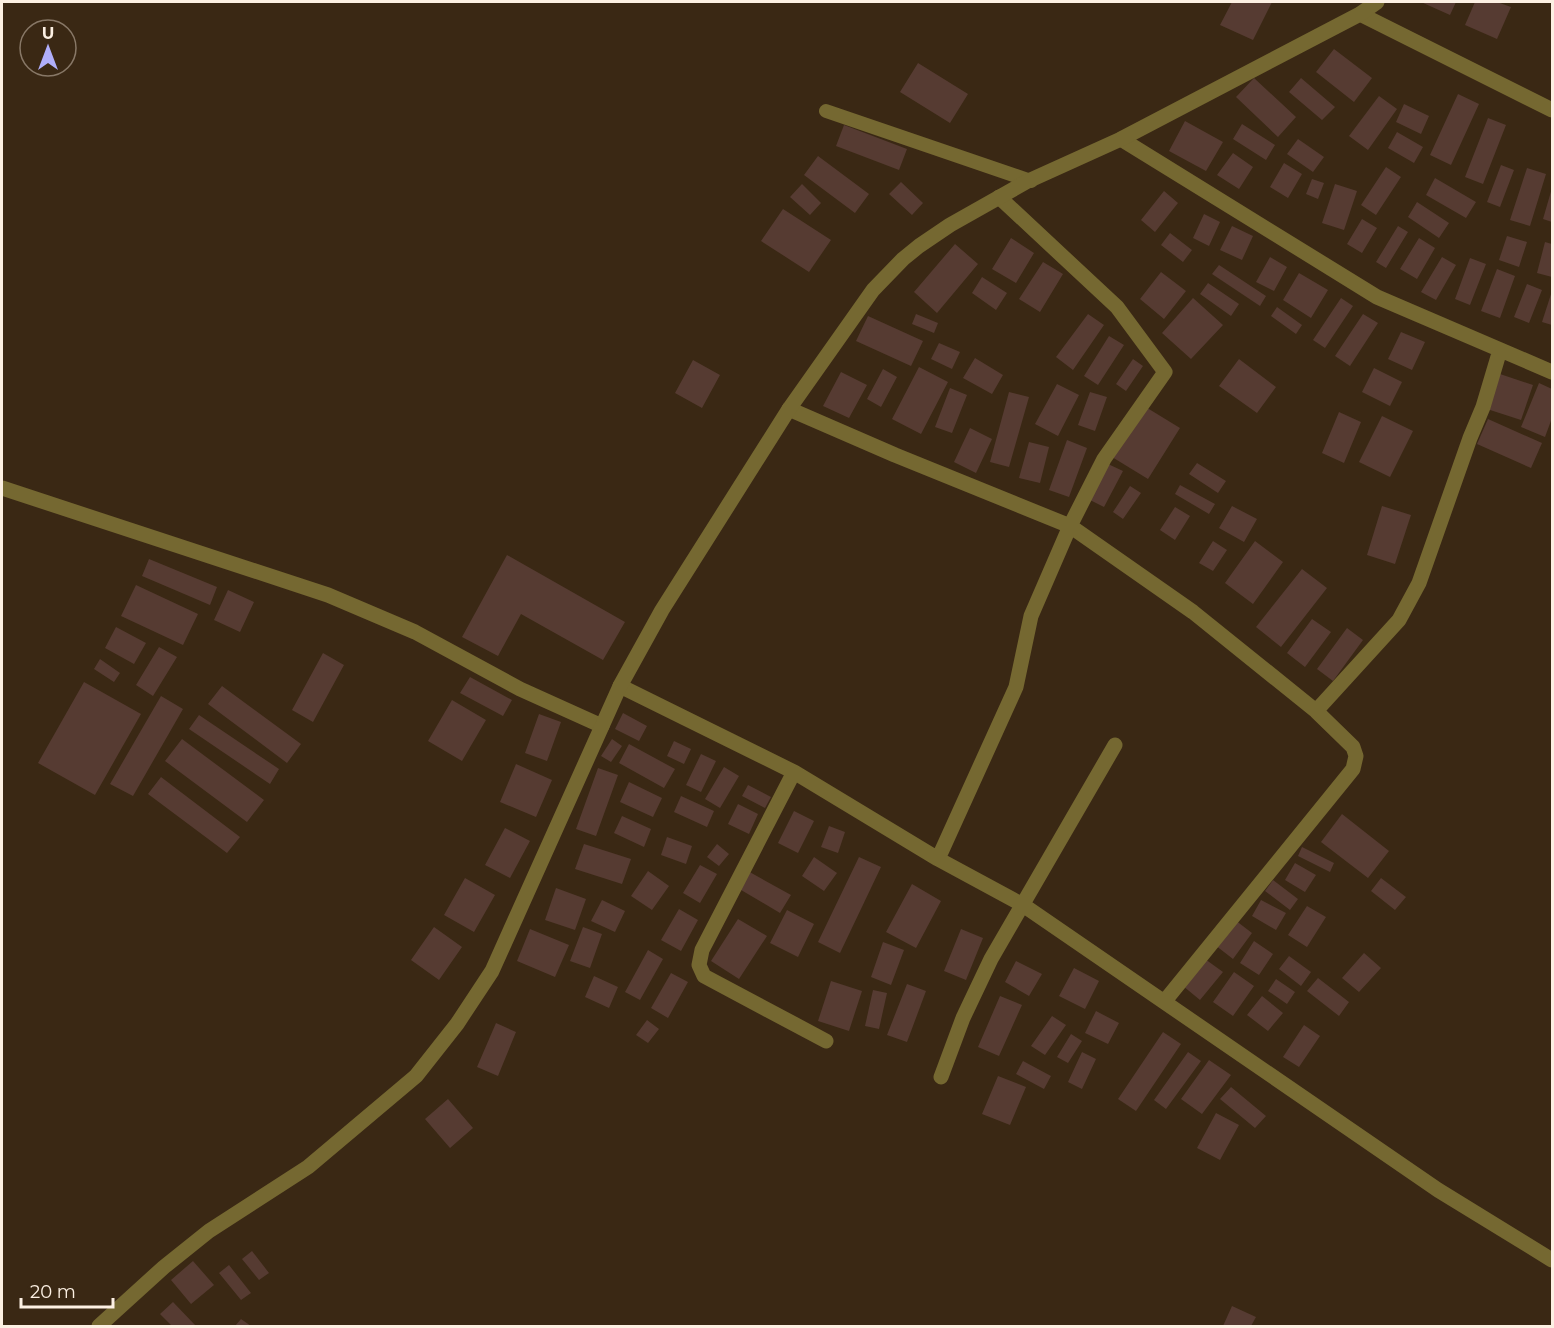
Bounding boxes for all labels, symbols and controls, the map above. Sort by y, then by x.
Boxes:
north arrow [18,18,78,78]
text: U [42,24,54,43]
scale bar [21,1271,112,1309]
text: 20 m [30,1281,76,1303]

